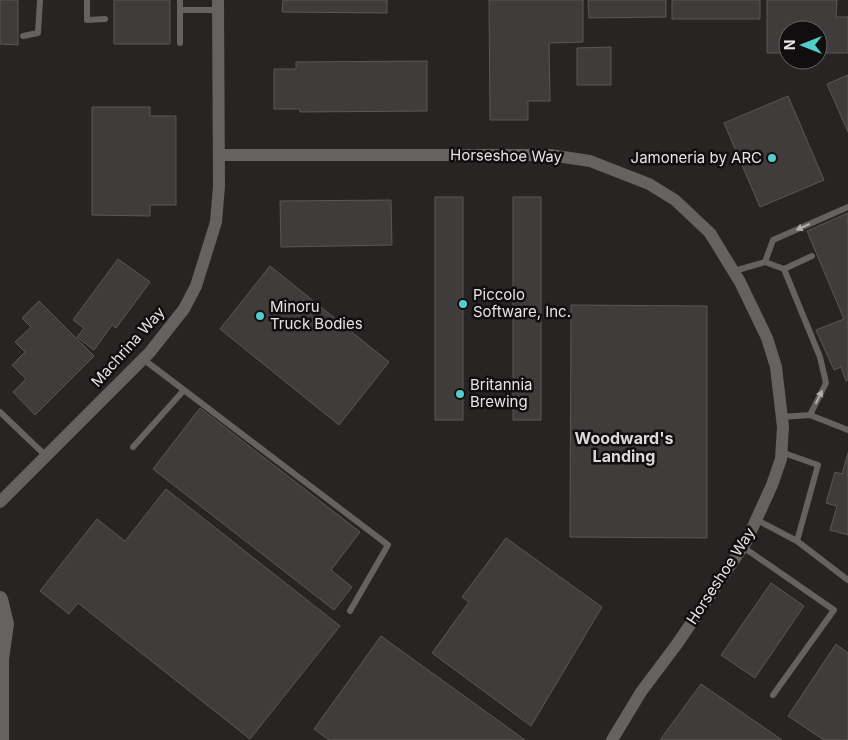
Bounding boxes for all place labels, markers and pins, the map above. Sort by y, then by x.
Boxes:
place label: Jamoneria by ARC [631,148,762,167]
marker: Jamoneria by ARC [766,152,778,164]
place label: Piccolo Software, Inc. [473,285,571,321]
place label: Minoru Truck Bodies [270,297,363,333]
marker: Piccolo Software, Inc. [457,298,469,310]
marker: Minoru Truck Bodies [254,310,266,322]
place label: Britannia Brewing [470,375,533,411]
marker: Britannia Brewing [454,388,466,400]

